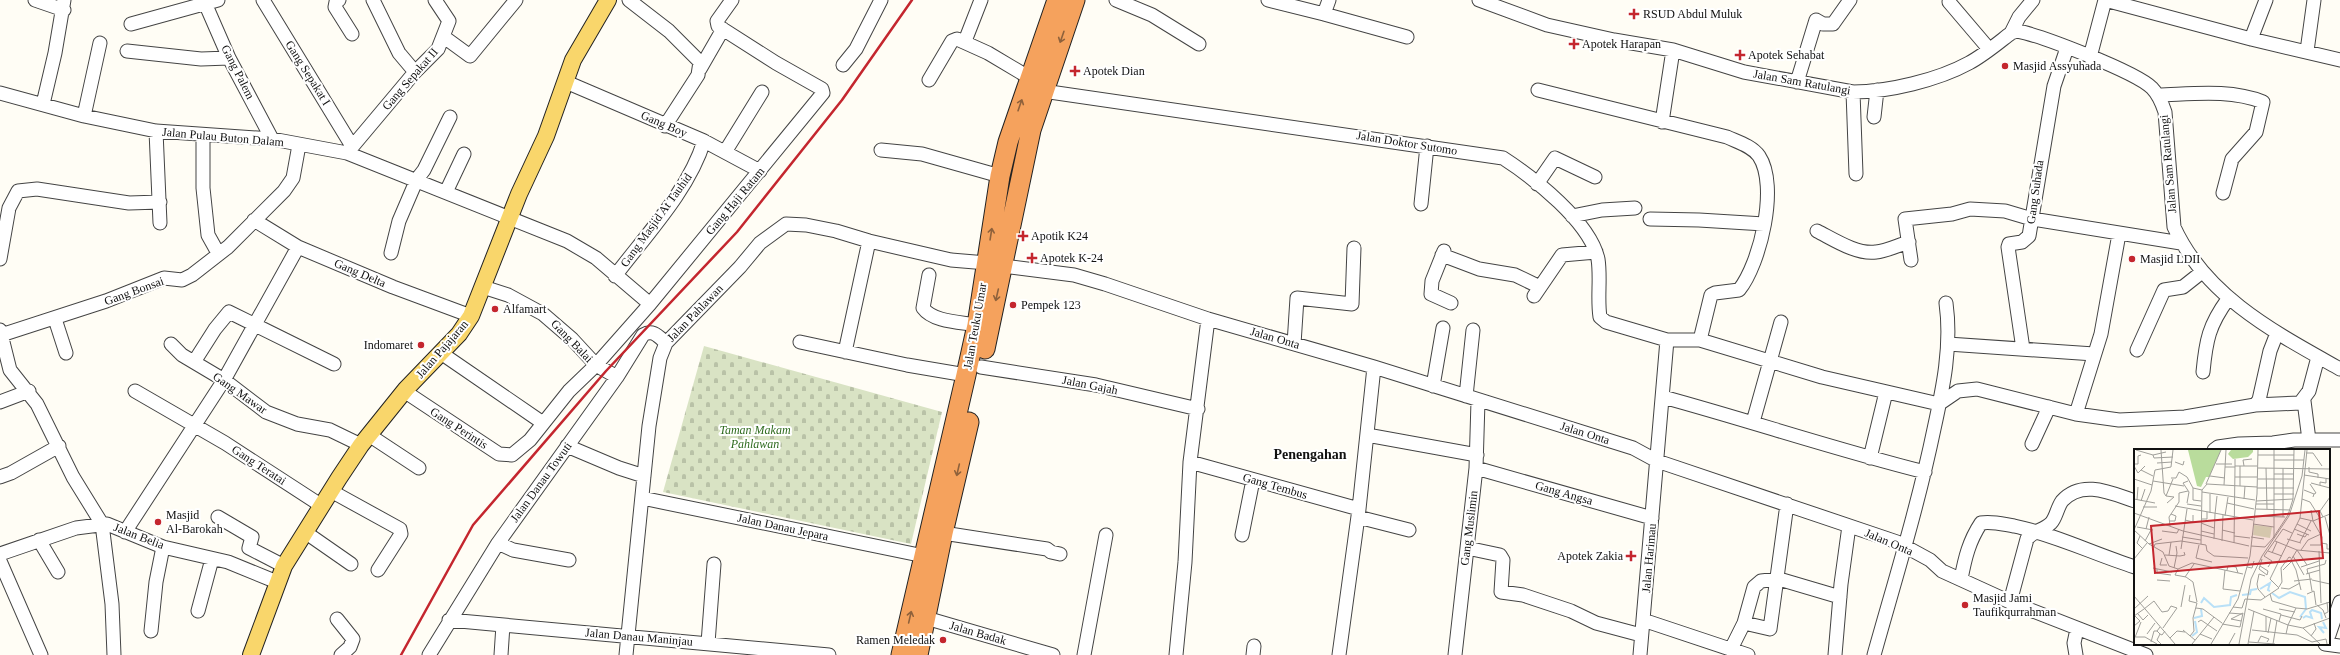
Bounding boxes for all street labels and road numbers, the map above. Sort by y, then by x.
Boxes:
street label: Gang Sepakat I [282,38,334,108]
street label: Gang Palem [218,43,258,102]
street label: Gang Sepakat II [379,45,441,113]
street label: Jalan Sam Ratulangi [1752,67,1852,98]
street label: Gang Boy [639,108,689,140]
street label: Jalan Sam Ratulangi [2157,114,2179,214]
street label: Jalan Pulau Buton Dalam [161,125,285,149]
street label: Jalan Doktor Sutomo [1356,128,1458,158]
street label: Gang Suhada [2024,159,2047,225]
street label: Gang Haji Ratam [703,164,768,238]
street label: Gang Masjid At Tauhid [617,170,695,270]
street label: Gang Delta [332,256,389,290]
street label: Gang Bonsai [102,274,166,308]
street label: Jalan Pahlawan [664,281,726,345]
street label: Jalan Teuku Umar [961,282,989,370]
street label: Jalan Pajajaran [413,317,471,381]
street label: Gang Balai [548,317,596,366]
street label: Jalan Onta [1249,324,1302,352]
street label: Gang Mawar [210,369,270,417]
street label: Jalan Gajah [1061,373,1119,397]
street label: Gang Perintis [428,404,491,452]
street label: Jalan Onta [1559,419,1612,447]
street label: Jalan Danau Towuti [507,439,575,525]
street label: Gang Teratai [229,442,289,488]
street label: Gang Tembus [1241,470,1309,502]
street label: Gang Angsa [1534,478,1595,508]
street label: Gang Muslimin [1457,490,1481,566]
street label: Jalan Danau Jepara [736,511,830,544]
street label: Jalan Belia [112,520,167,552]
street label: Jalan Harimau [1639,523,1659,593]
street label: Jalan Onta [1863,526,1916,559]
street label: Jalan Badak [948,618,1008,648]
street label: Jalan Danau Maninjau [585,625,693,649]

